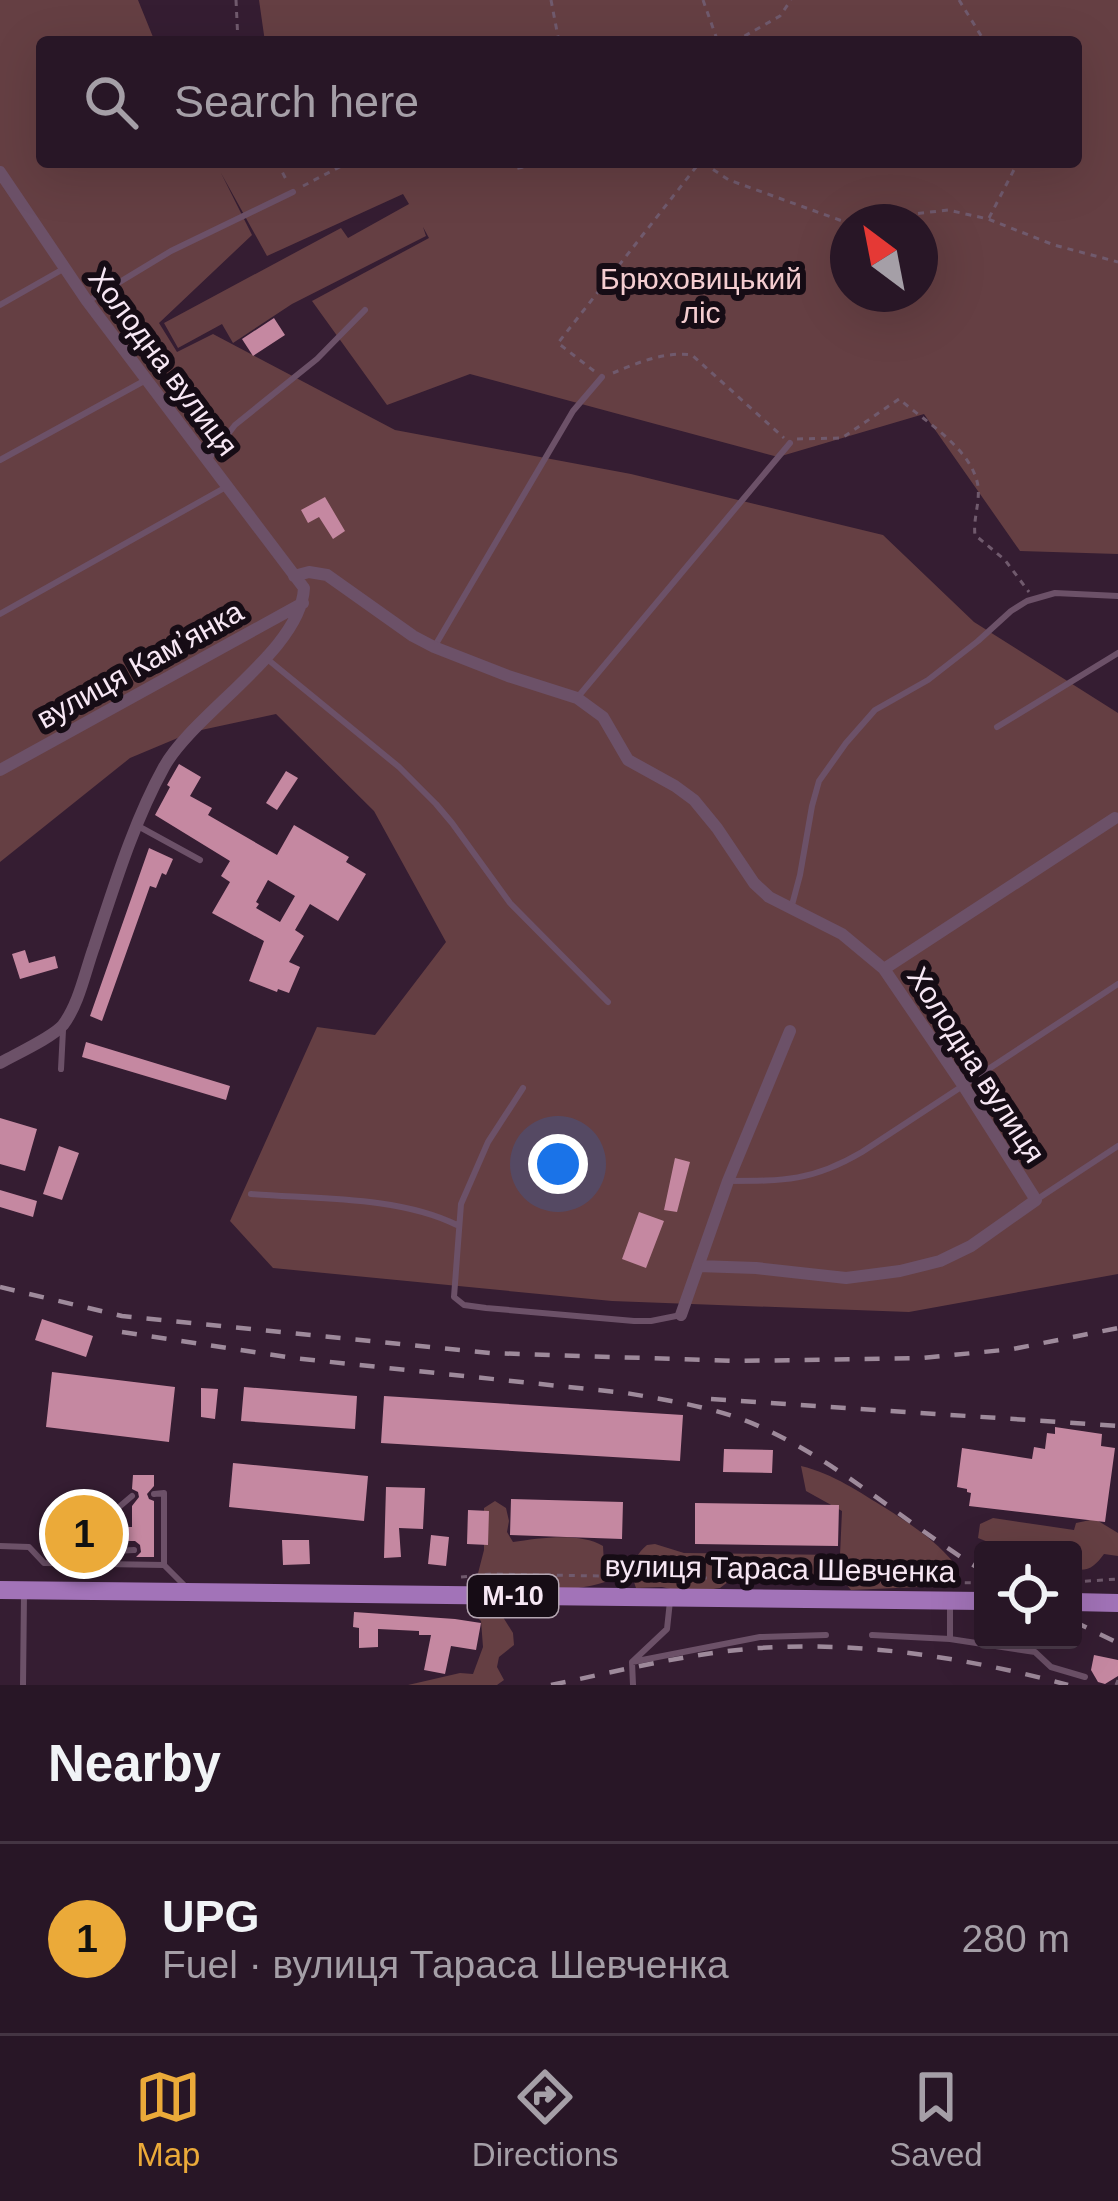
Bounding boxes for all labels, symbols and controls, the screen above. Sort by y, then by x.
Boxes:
search box [36,36,1082,168]
icon: search [78,69,144,135]
text: Search here [174,76,419,127]
north arrow [830,204,938,312]
street label: Холодна вулиця [82,262,245,462]
park label: Брюховицький ліс [600,262,802,329]
street label: вулиця Камʼянка [31,594,249,735]
street label: Холодна вулиця [901,961,1052,1168]
your location [528,1134,588,1194]
pin: 1 [45,1489,123,1579]
map controls [974,1541,1082,1649]
button: locate [974,1541,1082,1649]
street label: вулиця Тараса Шевченка [604,1549,956,1588]
road number: М-10 [468,1575,558,1617]
text: Nearby [48,1735,221,1792]
text: UPG [162,1891,260,1942]
text: 1 [76,1917,98,1960]
text: 280 m [962,1917,1070,1960]
text: Fuel · вулиця Тараса Шевченка [162,1943,729,1986]
tab: Map [135,2064,201,2174]
tab: Directions [472,2064,619,2174]
tab: Saved [889,2064,983,2174]

